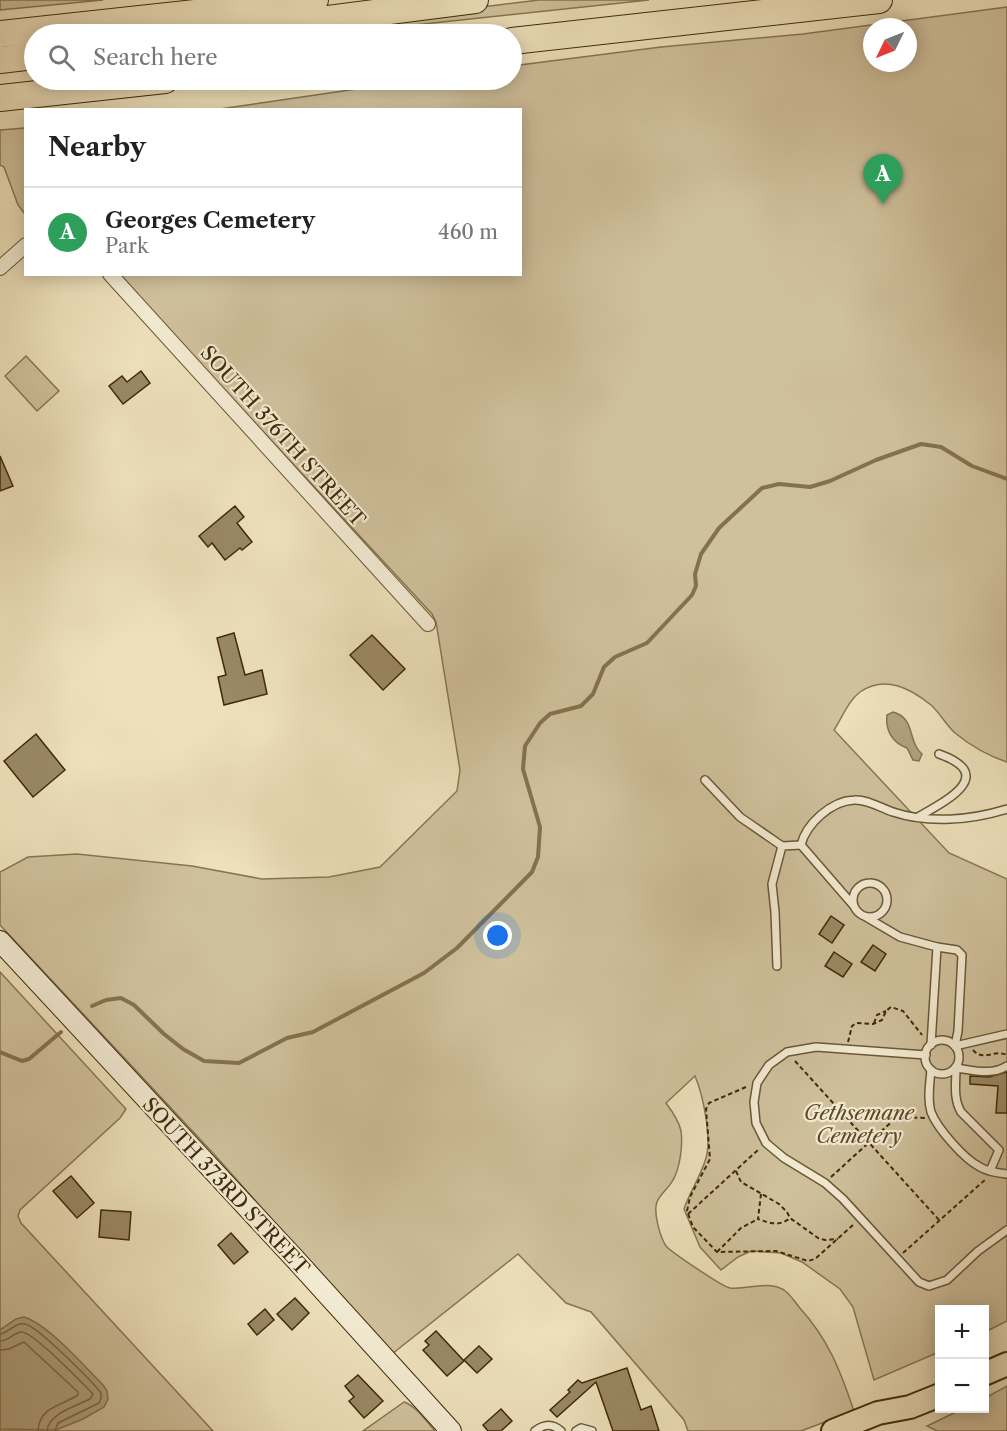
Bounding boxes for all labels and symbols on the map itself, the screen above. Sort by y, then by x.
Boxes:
north arrow [863,18,917,72]
pin: A [864,154,902,204]
street label: SOUTH 376TH STREET [196,341,370,531]
your location [483,921,512,950]
street label: SOUTH 373RD STREET [138,1092,314,1280]
park label: Gethsemane Cemetery [804,1101,916,1148]

